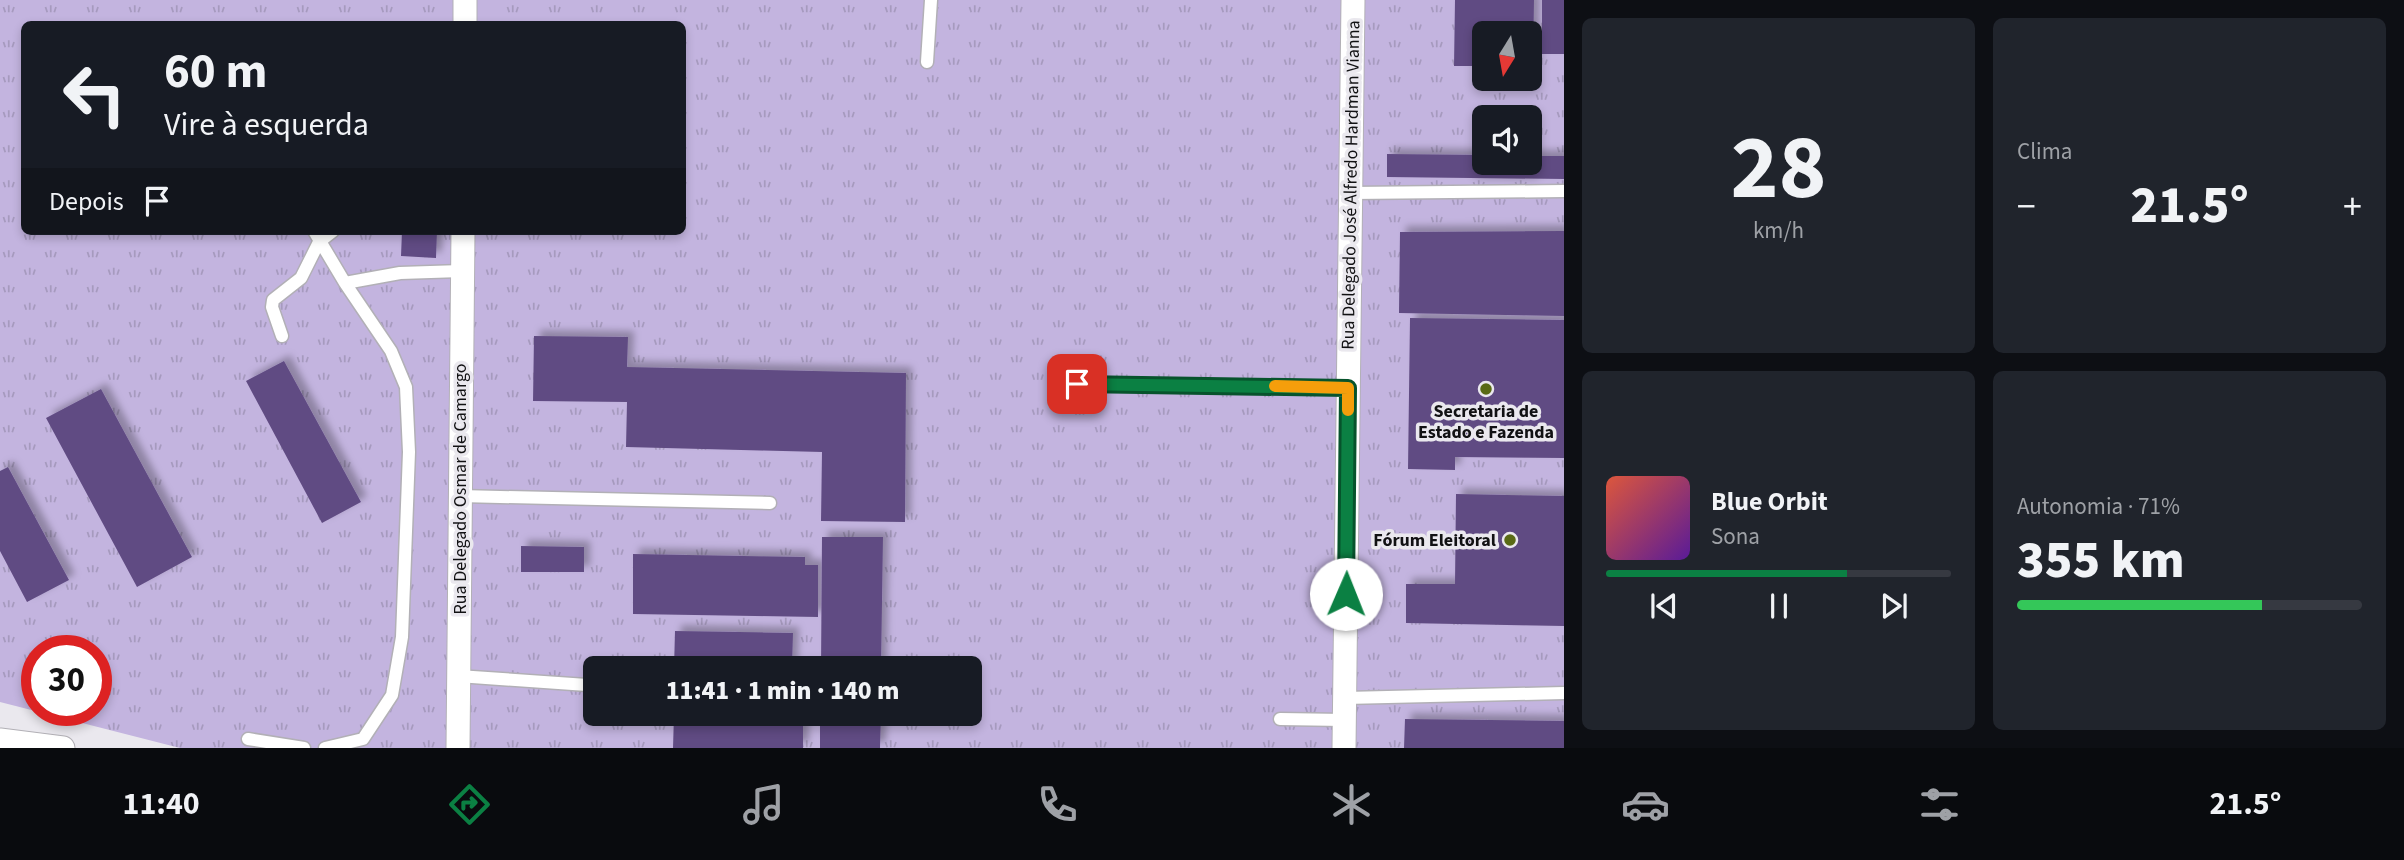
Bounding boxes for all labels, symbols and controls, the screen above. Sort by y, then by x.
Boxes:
street label: Rua Delegado José Alfredo Hardman Vianna [1336,20,1366,350]
north arrow [1472,21,1542,91]
map controls [1472,21,1542,175]
text: 60 m [164,37,268,107]
icon: left [49,49,140,140]
text: Vire à esquerda [164,102,369,148]
text: 28 [1730,104,1827,233]
button: sound [1472,105,1542,175]
text: Clima [2017,135,2072,168]
text: 21.5° [2130,169,2249,243]
text: − [2017,180,2036,234]
text: + [2343,180,2362,234]
icon: arrive [138,182,176,220]
text: Depois [49,183,124,220]
text: km/h [1753,214,1804,247]
pin [1047,354,1107,414]
street label: Rua Delegado Osmar de Camargo [448,363,473,615]
icon: arrive [1058,365,1096,403]
marker: Secretaria de Estado e Fazenda [1478,381,1494,397]
place label: Secretaria de Estado e Fazenda [1418,399,1554,445]
text: Blue Orbit [1711,483,1828,520]
text: Autonomia · 71% [2017,490,2180,523]
text: Sona [1711,520,1760,553]
text: 355 km [2017,524,2185,598]
place label: Fórum Eleitoral [1373,528,1496,553]
marker: Fórum Eleitoral [1502,532,1518,548]
position arrow [1309,557,1383,631]
icon: previous [1645,587,1683,625]
icon: pause [1760,587,1798,625]
icon: next [1875,587,1913,625]
speed limit sign: 30 [21,635,112,726]
text: 11:41 · 1 min · 140 m [666,672,899,709]
icon: directions [445,780,494,829]
icon: music [739,780,788,829]
icon: phone [1033,780,1082,829]
icon: climate [1327,780,1376,829]
icon: car [1621,780,1670,829]
icon: filters [1915,780,1964,829]
text: 11:40 [123,781,200,827]
text: 21.5° [2209,781,2281,827]

